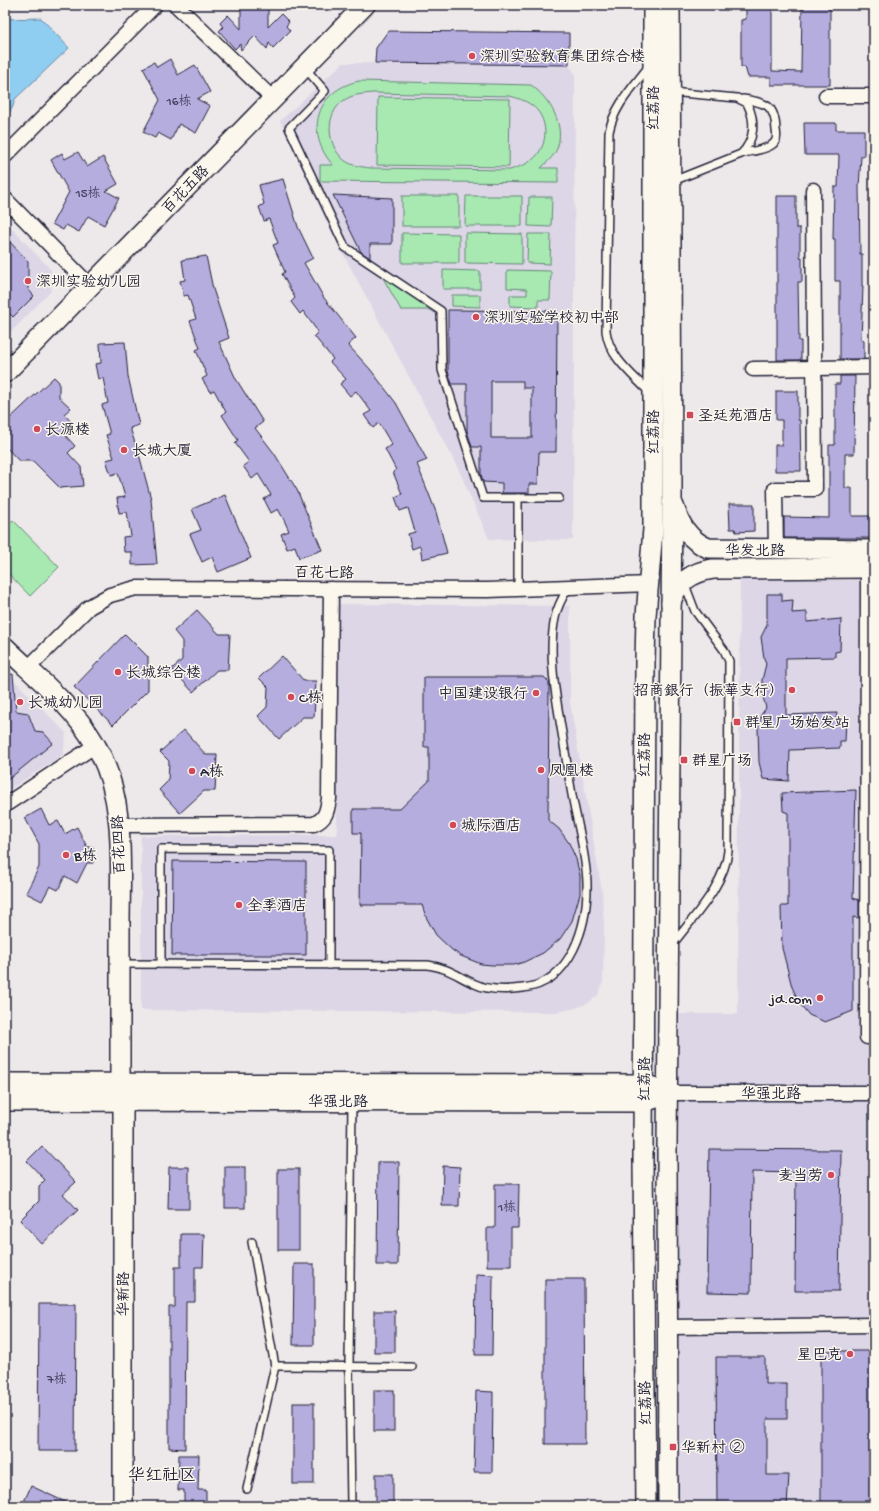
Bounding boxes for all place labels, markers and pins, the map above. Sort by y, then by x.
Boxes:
place label: 深圳实验教育集团综合楼 [480,49,645,67]
marker: 深圳实验教育集团综合楼 [467,51,477,61]
place label: 深圳实验幼儿园 [36,274,141,292]
marker: 深圳实验幼儿园 [23,276,33,286]
place label: 深圳实验学校初中部 [484,309,619,328]
marker: 深圳实验学校初中部 [471,312,481,322]
place label: 圣廷苑酒店 [698,408,773,426]
marker: 圣廷苑酒店 [685,410,695,420]
place label: 长源楼 [45,422,90,440]
marker: 长源楼 [32,424,42,434]
place label: 长城大厦 [132,443,192,461]
marker: 长城大厦 [119,445,129,455]
place label: 长城综合楼 [126,665,201,683]
marker: 长城综合楼 [113,667,123,677]
place label: 招商銀行（振華支行） [634,682,784,701]
marker: 招商銀行（振華支行） [787,685,797,695]
place label: 中国建设银行 [438,686,528,704]
marker: 中国建设银行 [531,688,541,698]
place label: C栋 [299,689,322,708]
marker: C栋 [286,692,296,702]
place label: 长城幼儿园 [28,695,103,713]
marker: 长城幼儿园 [15,697,25,707]
place label: 群星广场始发站 [745,715,850,733]
marker: 群星广场始发站 [732,717,742,727]
place label: 群星广场 [692,753,752,771]
marker: 群星广场 [679,755,689,765]
place label: A栋 [200,763,224,782]
place label: 凤凰楼 [549,763,594,781]
marker: 凤凰楼 [536,765,546,775]
marker: A栋 [187,766,197,776]
place label: 城际酒店 [461,818,521,836]
marker: 城际酒店 [448,820,458,830]
place label: B栋 [73,847,97,866]
marker: B栋 [61,850,71,860]
place label: 全季酒店 [247,898,307,916]
marker: 全季酒店 [234,900,244,910]
place label: jd.com [768,991,812,1009]
marker: jd.com [815,993,825,1003]
place label: 麦当劳 [778,1168,823,1186]
marker: 麦当劳 [826,1170,836,1180]
place label: 星巴克 [797,1347,842,1365]
marker: 星巴克 [845,1349,855,1359]
place label: 华新村 ② [681,1439,745,1458]
marker: 华新村 ② [668,1442,678,1452]

